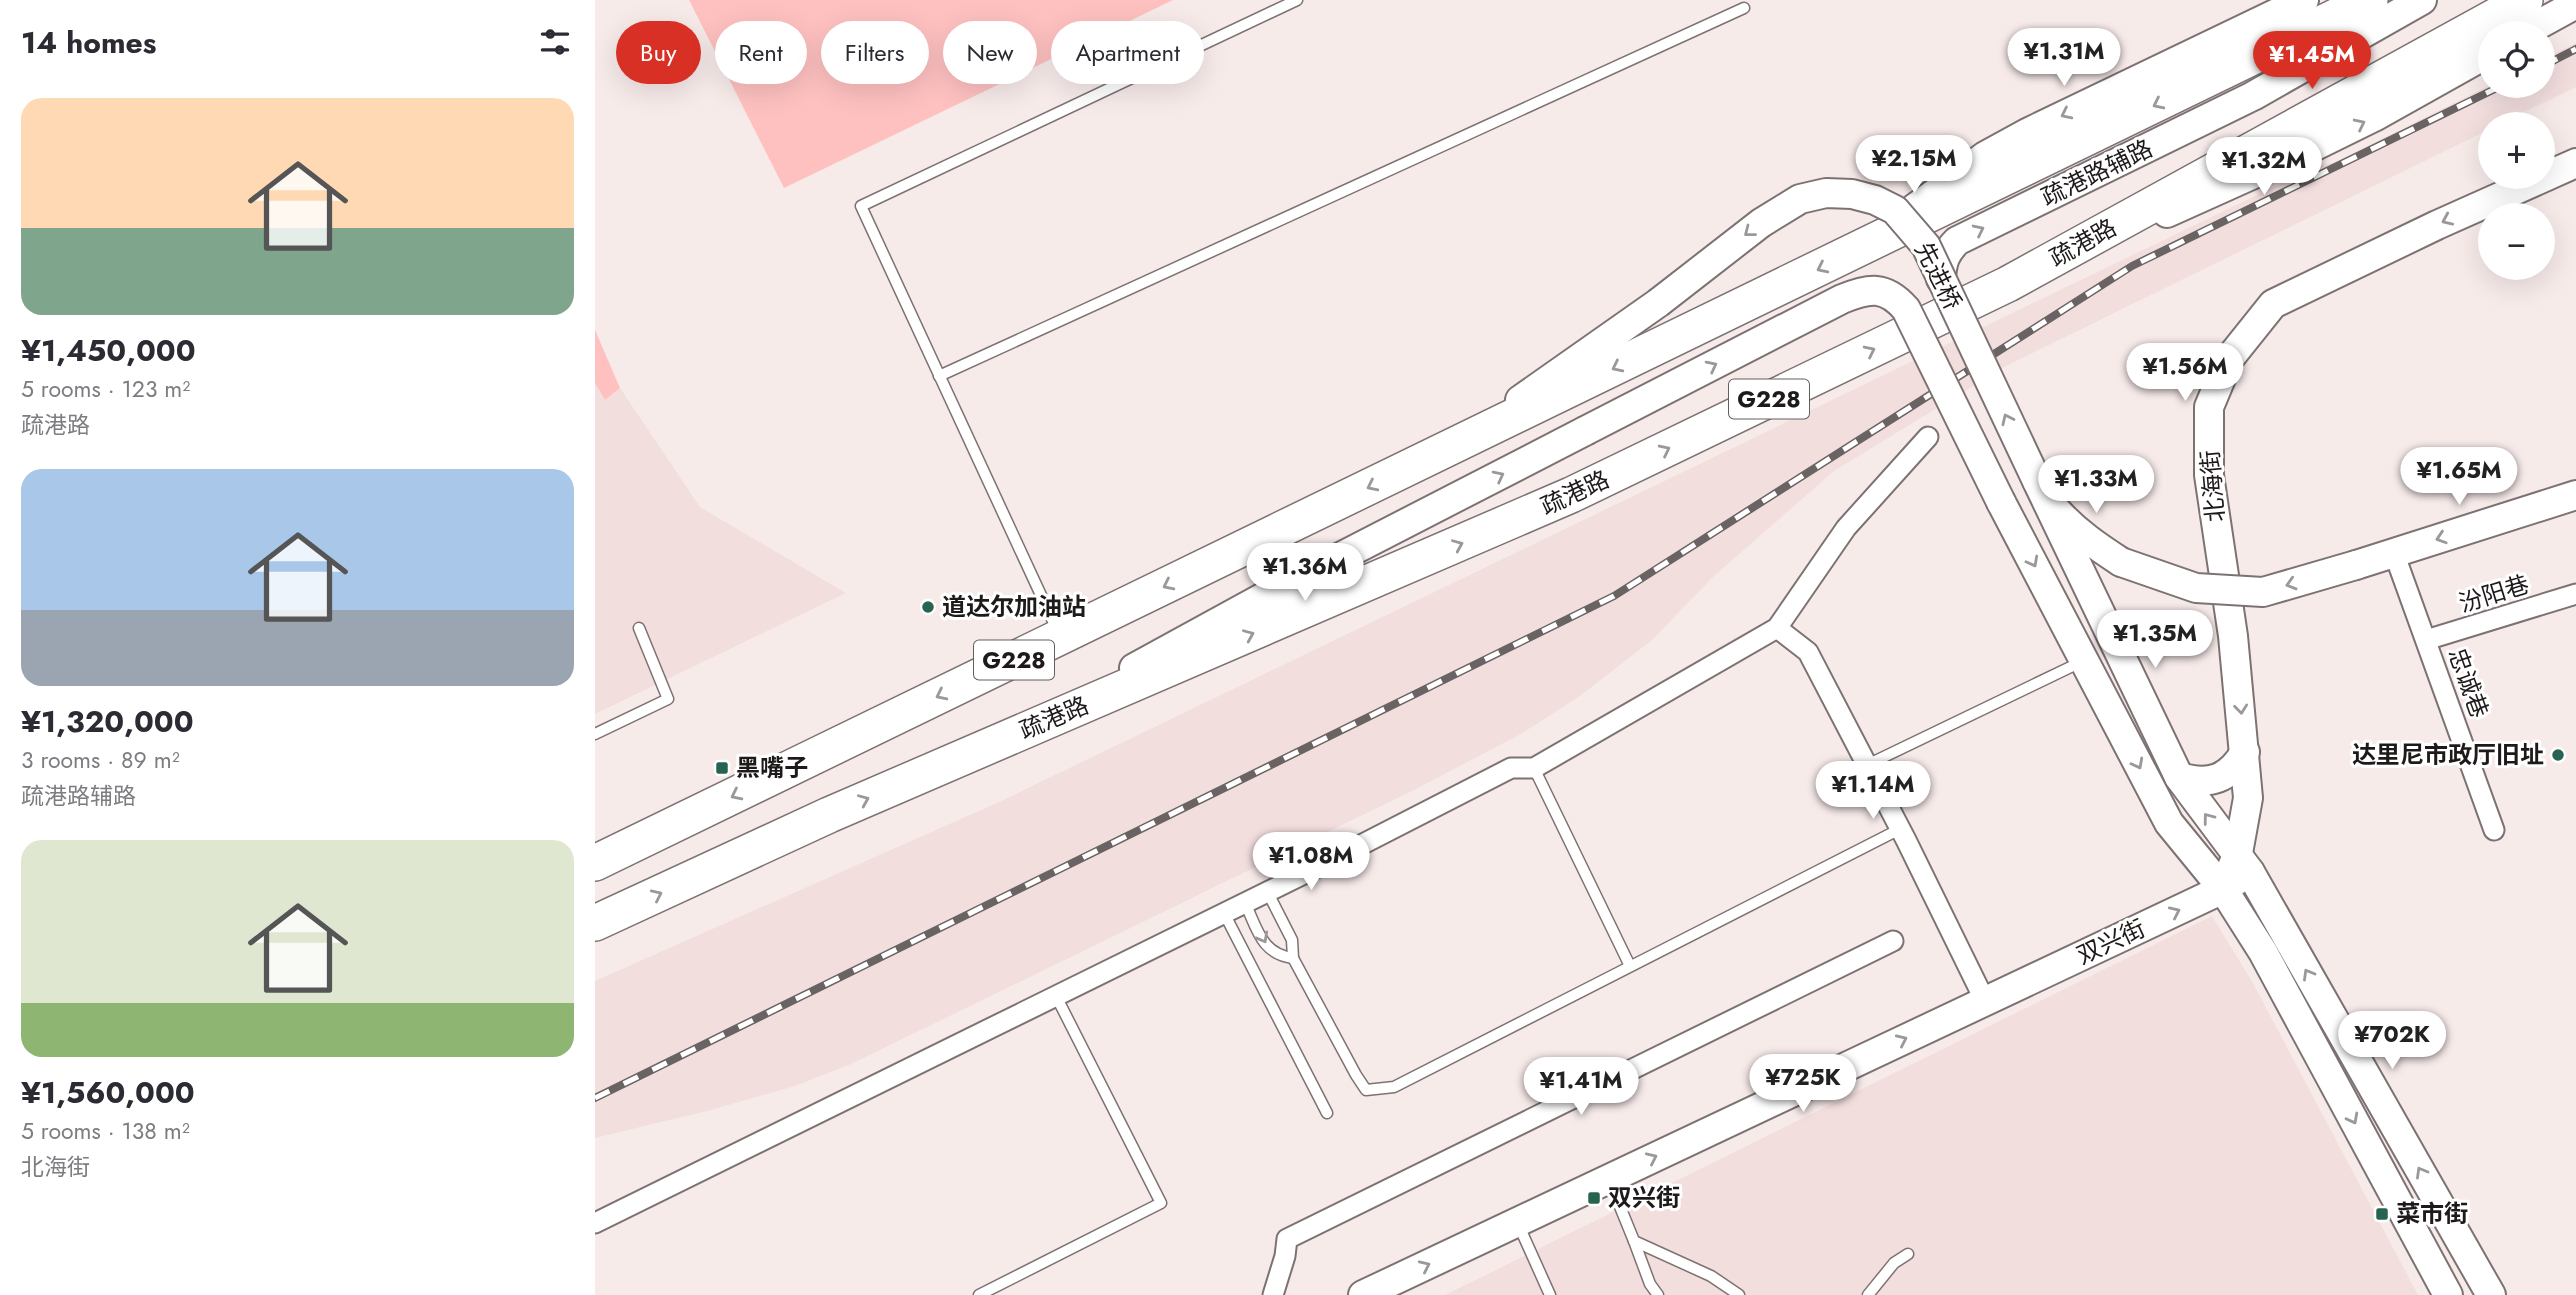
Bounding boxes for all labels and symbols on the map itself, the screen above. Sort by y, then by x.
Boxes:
pin: ¥1.31M [2007,28,2121,88]
pin: ¥1.45M [2255,32,2369,91]
one-way arrow [2153,96,2165,110]
one-way arrow [2061,106,2073,120]
one-way arrow [2353,118,2365,132]
street label: 疏港路辅路 [2035,131,2158,215]
pin: ¥2.15M [1857,136,1971,195]
pin: ¥1.32M [2207,138,2321,197]
street label: 疏港路 [2043,210,2123,275]
one-way arrow [2441,212,2454,226]
one-way arrow [1744,224,1756,237]
one-way arrow [1972,225,1984,239]
street label: 先进桥 [1907,236,1970,316]
one-way arrow [1817,259,1829,273]
pin: ¥1.56M [2128,344,2242,403]
one-way arrow [1863,345,1875,359]
one-way arrow [1612,359,1624,373]
one-way arrow [1704,361,1717,375]
road number: G228 [1729,380,1809,418]
one-way arrow [2002,414,2016,426]
one-way arrow [1658,444,1670,458]
pin: ¥1.65M [2402,448,2516,507]
street label: 北海街 [2192,449,2233,523]
pin: ¥1.33M [2039,456,2153,515]
street label: 疏港路 [1535,461,1615,524]
one-way arrow [1491,470,1504,484]
one-way arrow [1367,478,1379,492]
one-way arrow [2435,530,2448,544]
one-way arrow [1452,540,1464,554]
pin: ¥1.36M [1248,544,1362,603]
one-way arrow [2025,555,2038,567]
street label: 汾阳巷 [2454,566,2533,621]
one-way arrow [2285,575,2297,590]
one-way arrow [1163,577,1175,591]
place label: 道达尔加油站 [942,589,1086,624]
marker: 道达尔加油站 [920,599,936,615]
pin: ¥1.35M [2098,610,2212,670]
one-way arrow [1242,629,1254,643]
road number: G228 [974,640,1054,680]
street label: 忠诚巷 [2440,643,2497,723]
one-way arrow [936,687,948,701]
street label: 疏港路 [1014,687,1094,748]
one-way arrow [2233,703,2248,715]
place label: 达里尼市政厅旧址 [2352,737,2544,772]
marker: 达里尼市政厅旧址 [2550,747,2566,763]
place label: 黑嘴子 [736,750,808,785]
one-way arrow [2130,757,2144,769]
marker: 黑嘴子 [714,760,730,776]
pin: ¥1.14M [1816,762,1930,821]
one-way arrow [731,786,743,800]
one-way arrow [856,794,869,808]
one-way arrow [2204,813,2217,826]
pin: ¥1.08M [1254,832,1368,892]
one-way arrow [650,889,662,903]
one-way arrow [2168,906,2180,920]
street label: 双兴街 [2071,910,2151,973]
one-way arrow [1254,930,1268,943]
one-way arrow [2303,969,2316,981]
pin: ¥702K [2343,1012,2441,1071]
one-way arrow [1895,1034,1907,1048]
pin: ¥725K [1754,1054,1852,1114]
pin: ¥1.41M [1524,1058,1638,1117]
one-way arrow [2345,1112,2358,1124]
one-way arrow [1645,1152,1657,1166]
one-way arrow [2416,1166,2429,1179]
place label: 双兴街 [1608,1180,1680,1215]
marker: 双兴街 [1586,1190,1602,1206]
place label: 菜市街 [2396,1196,2468,1231]
marker: 菜市街 [2374,1206,2390,1222]
one-way arrow [1417,1260,1430,1274]

